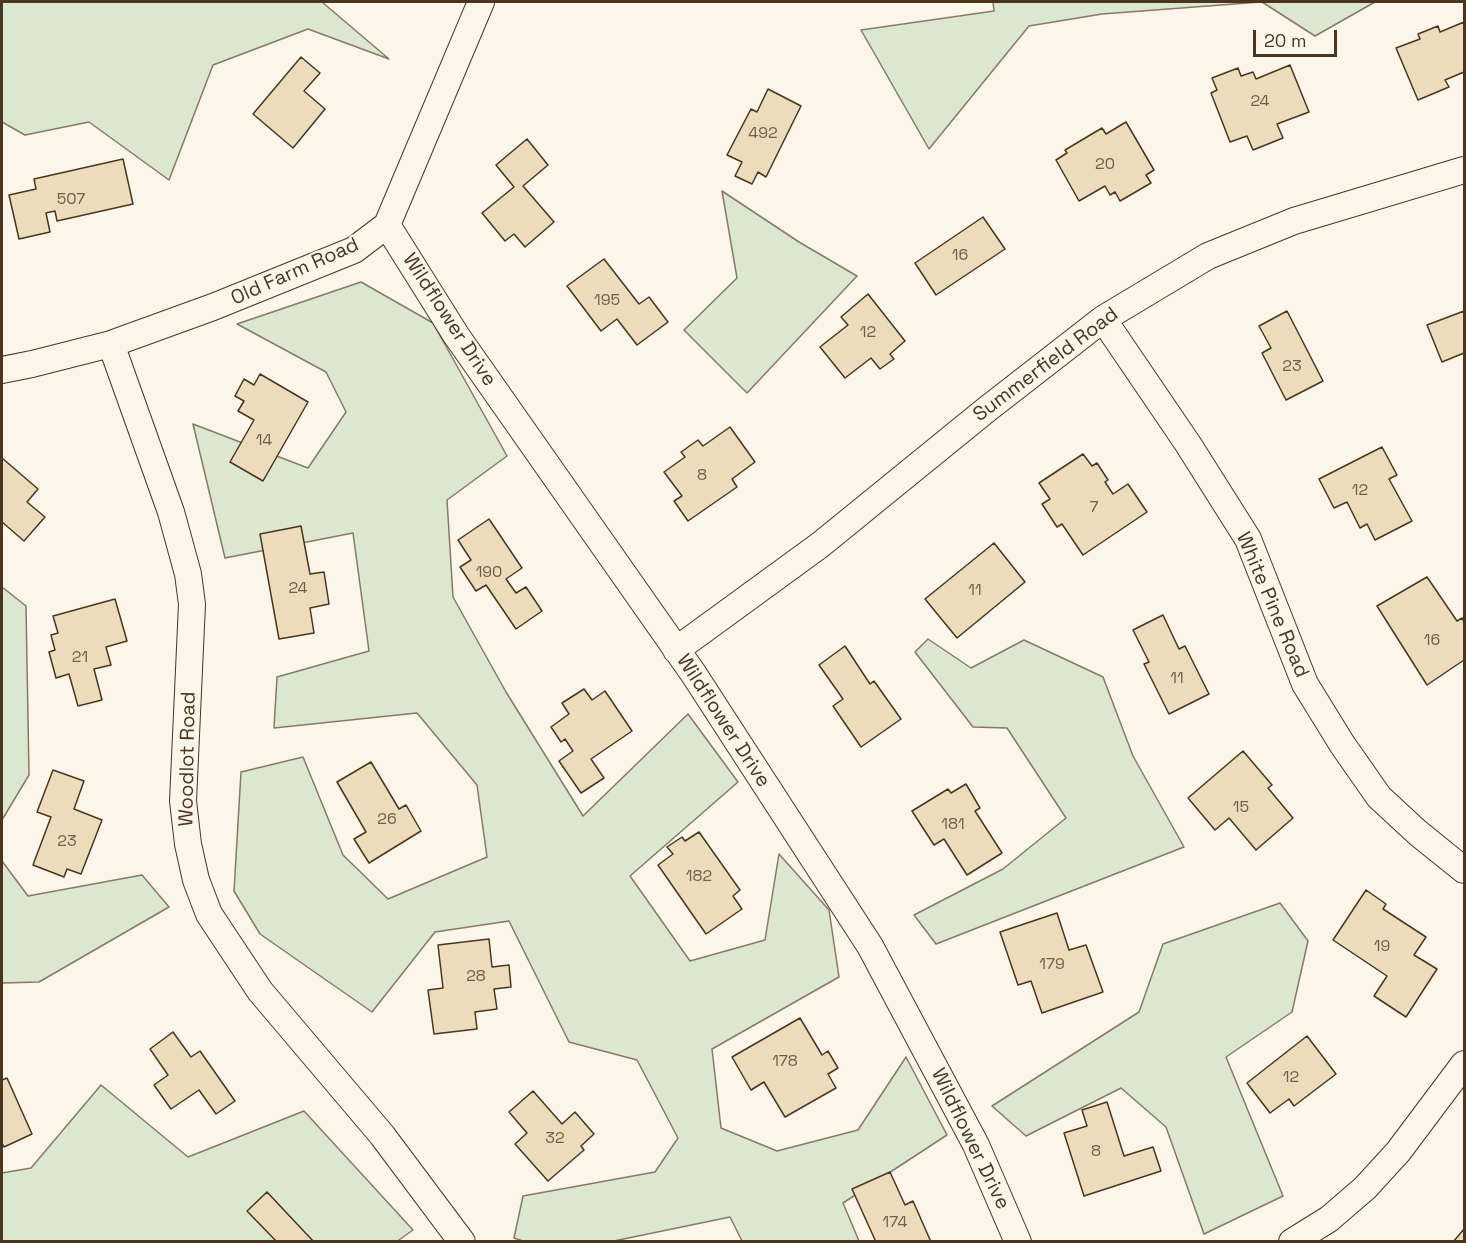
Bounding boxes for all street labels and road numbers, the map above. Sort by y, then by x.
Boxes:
street label: Old Farm Road [227,233,363,311]
street label: Wildflower Drive [397,249,501,391]
street label: Summerfield Road [969,303,1123,427]
street label: White Pine Road [1231,529,1313,681]
street label: Wildflower Drive [671,650,775,792]
street label: Woodlot Road [175,691,201,827]
street label: Wildflower Drive [925,1065,1015,1213]

